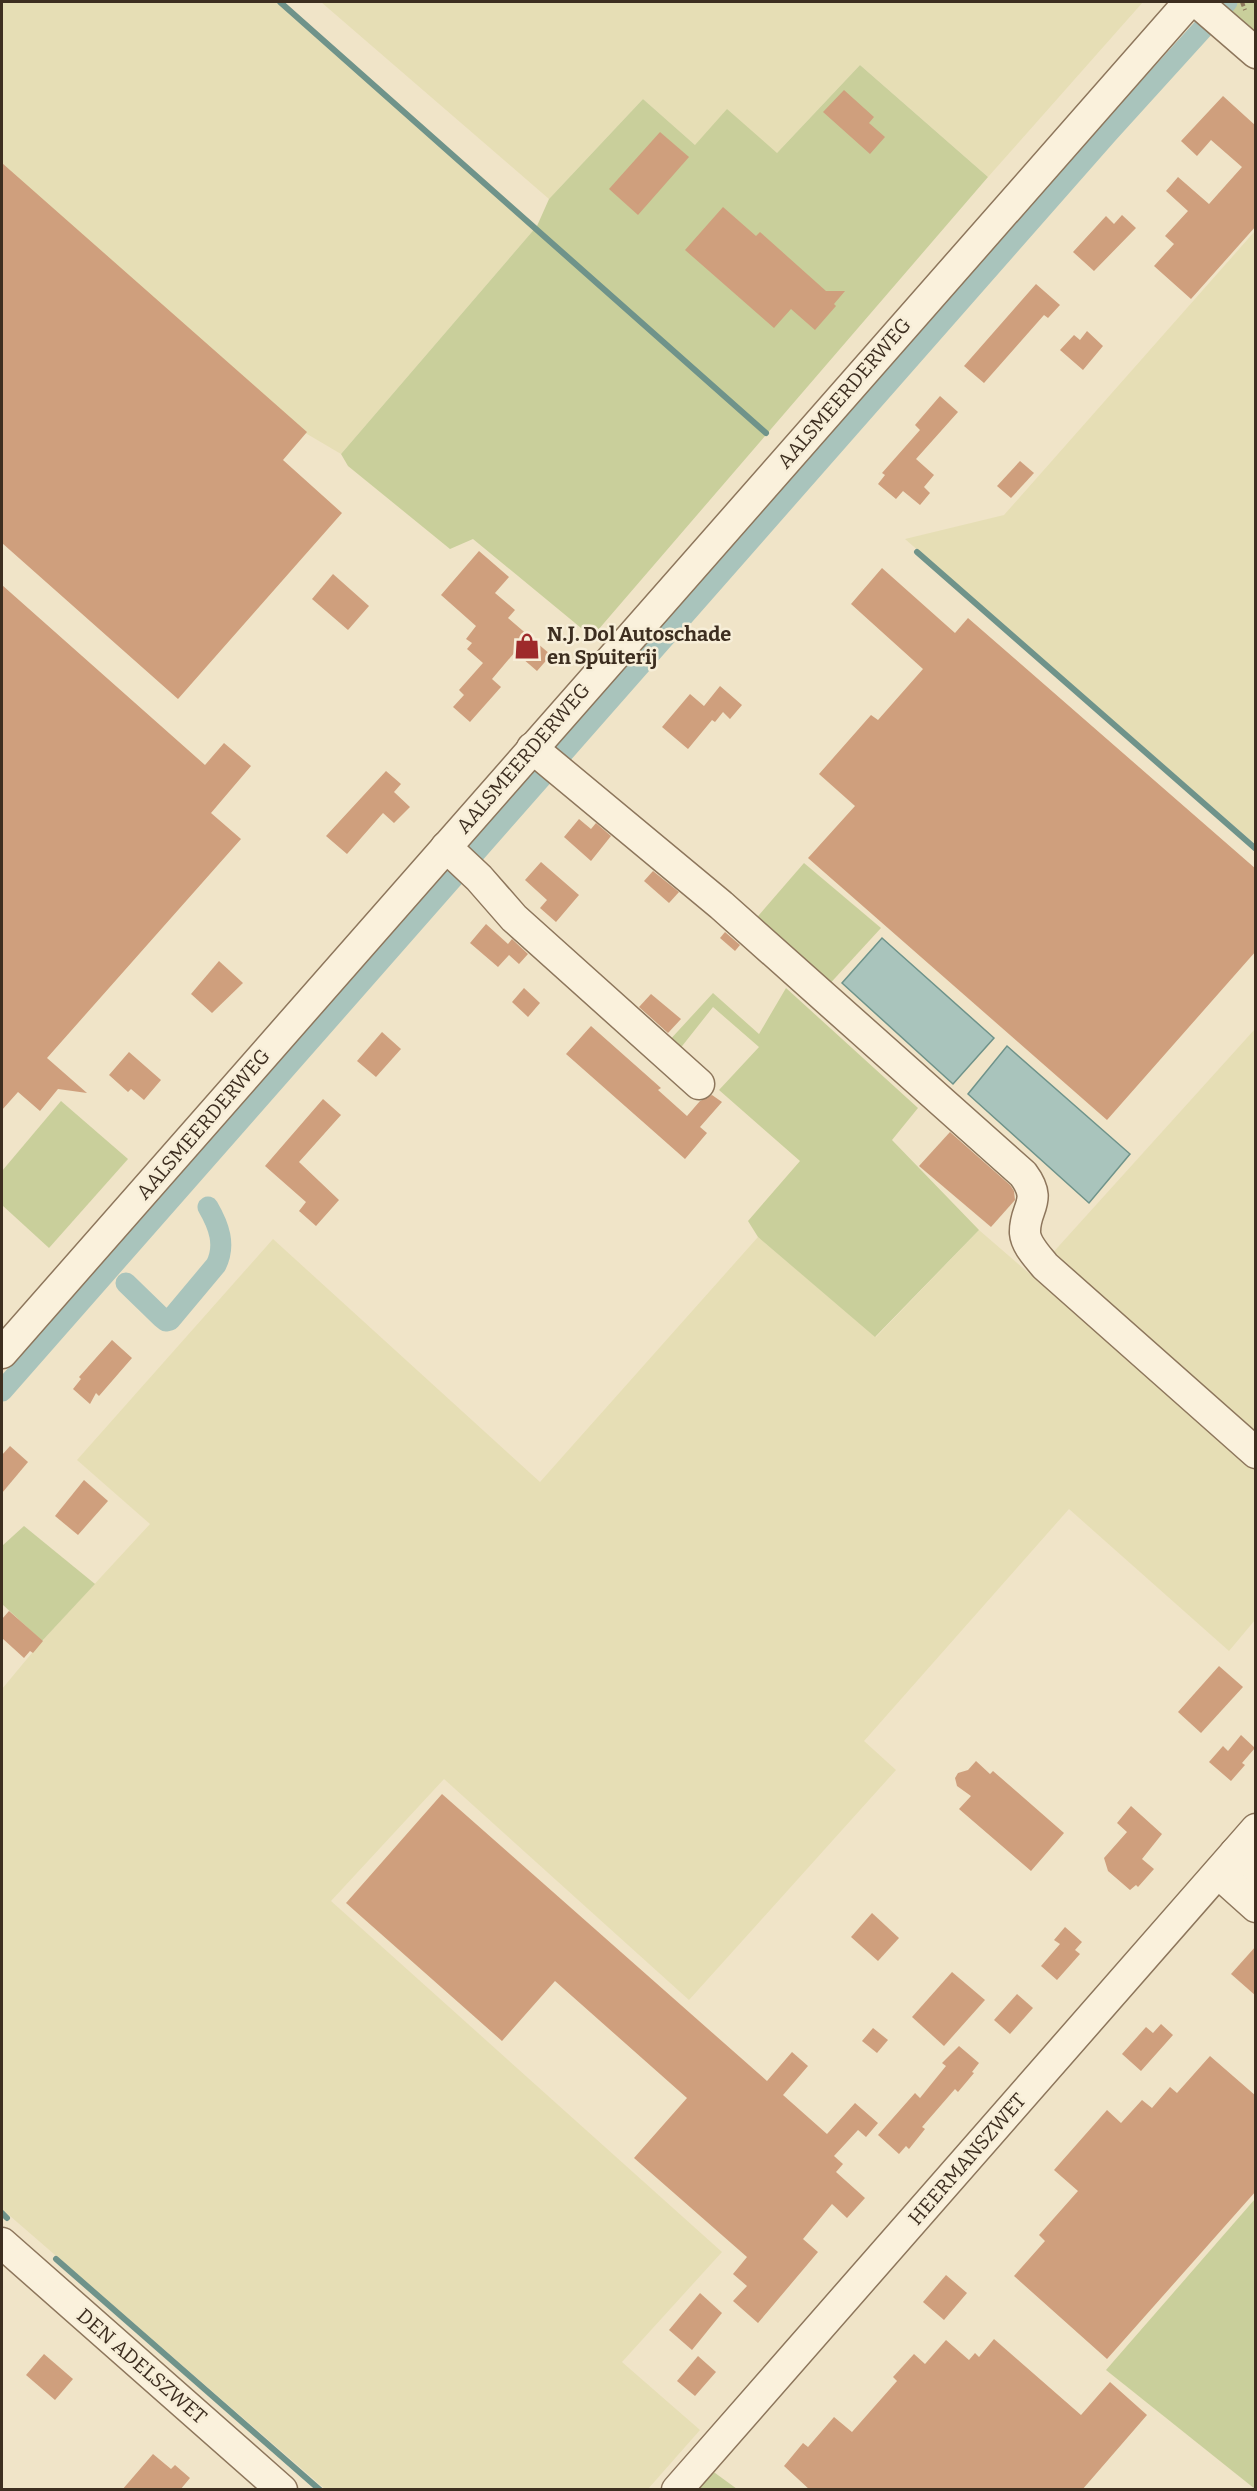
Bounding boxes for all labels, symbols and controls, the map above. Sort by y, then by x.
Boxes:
street label: AALSMEERDERWEG [772,313,916,473]
place label: N.J. Dol Autoschade en Spuiterij [547,622,731,669]
shop icon: N.J. Dol Autoschade en Spuiterij [512,631,542,661]
street label: AALSMEERDERWEG [451,678,595,838]
street label: AALSMEERDERWEG [131,1044,275,1204]
street label: HEERMANSZWET [903,2088,1031,2230]
street label: DEN ADELSZWET [72,2303,212,2429]

